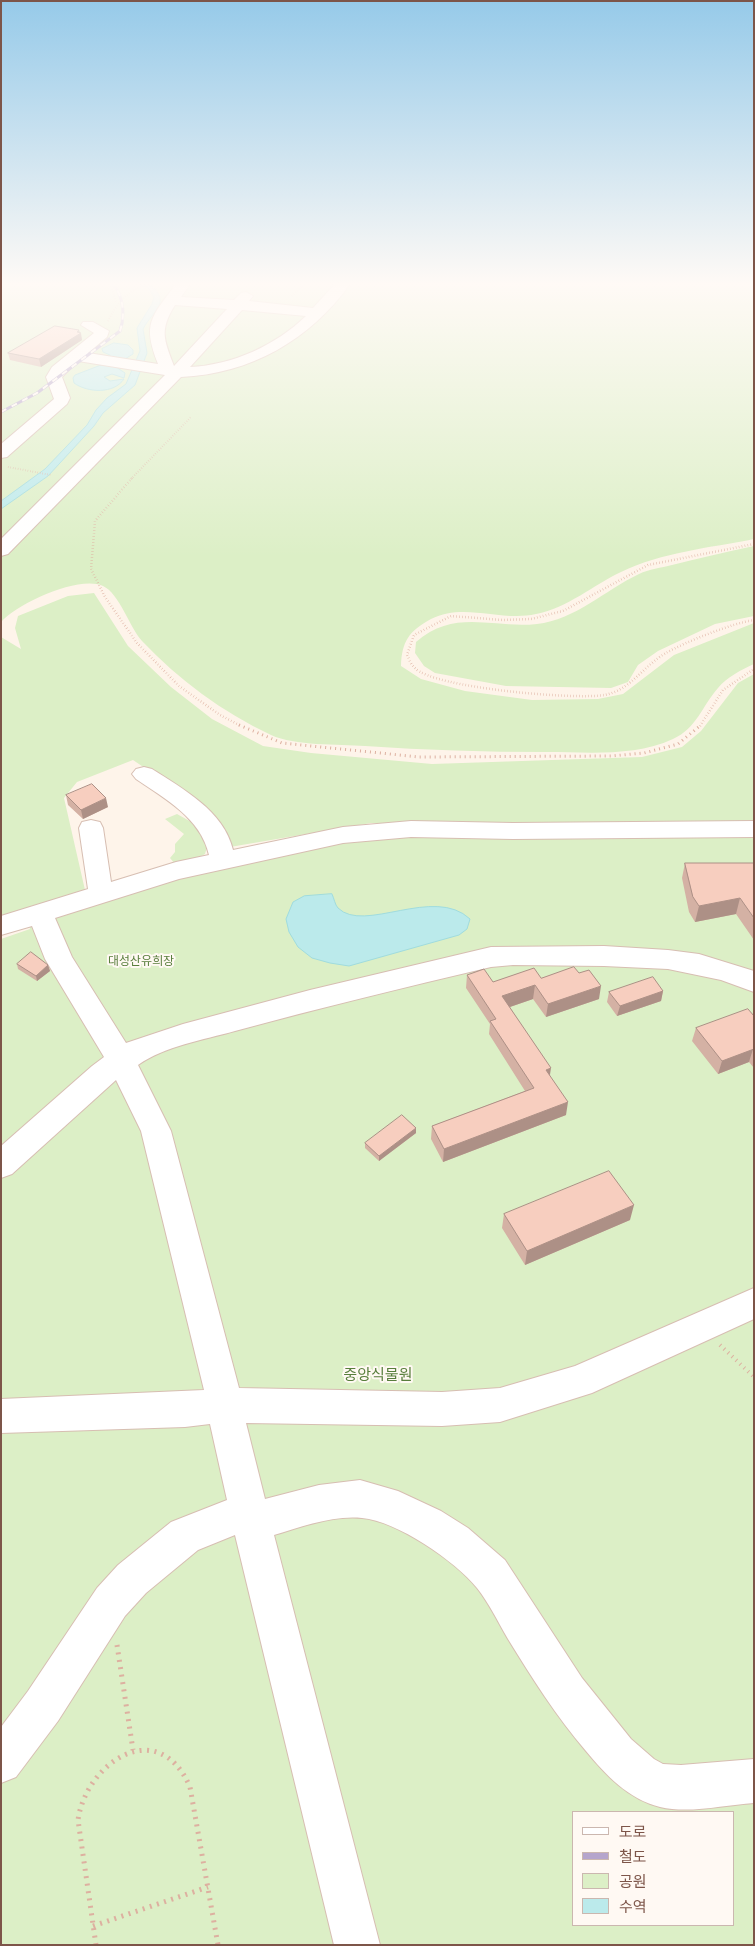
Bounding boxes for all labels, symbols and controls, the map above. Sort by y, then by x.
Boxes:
park label: 대성산유희장 [108,955,174,969]
park label: 중앙식물원 [344,1367,412,1385]
legend [572,1811,735,1926]
text: 도로 [619,1823,647,1840]
text: 철도 [619,1848,647,1865]
text: 공원 [619,1873,647,1890]
text: 수역 [619,1898,647,1915]

